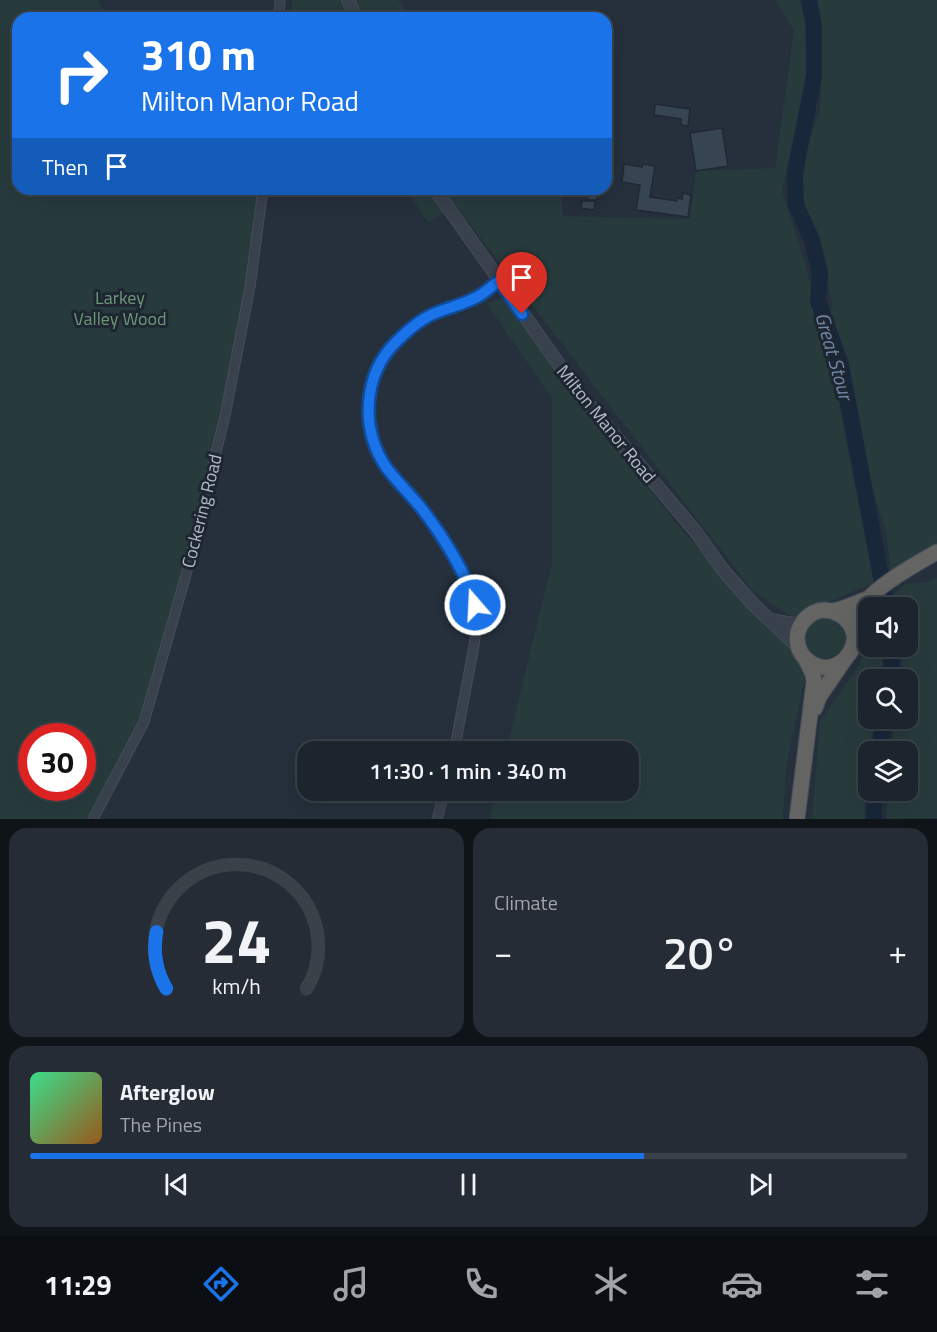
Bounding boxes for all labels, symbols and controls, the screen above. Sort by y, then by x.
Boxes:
text: 310 m [141,22,256,86]
icon: right [42,36,120,114]
text: Milton Manor Road [141,80,359,121]
text: Then [42,150,88,184]
icon: arrive [100,150,133,183]
pin [496,252,547,314]
icon: arrive [505,261,538,294]
park label: Larkey Valley Wood [73,284,167,332]
water label: Great Stour [807,308,863,406]
street label: Milton Manor Road [550,359,663,489]
street label: Cockering Road [174,451,229,571]
position arrow [443,573,507,637]
map controls [858,597,918,801]
button: sound [858,597,918,657]
button: search [858,669,918,729]
speed limit sign: 30 [18,723,96,801]
button: layers [858,741,918,801]
text: 11:30 · 1 min · 340 m [369,754,567,788]
text: Climate [494,887,558,918]
text: 24 [202,892,271,987]
text: 20° [663,918,738,986]
text: − [494,927,512,977]
text: + [889,927,907,977]
text: km/h [212,971,261,1003]
text: Afterglow [120,1075,215,1109]
text: The Pines [120,1109,202,1140]
icon: previous [160,1168,193,1201]
icon: pause [452,1168,485,1201]
icon: next [744,1168,777,1201]
icon: directions [200,1263,242,1305]
icon: music [330,1263,372,1305]
icon: phone [460,1263,502,1305]
icon: climate [590,1263,632,1305]
icon: car [721,1263,763,1305]
icon: filters [851,1263,893,1305]
text: 11:29 [44,1264,112,1305]

